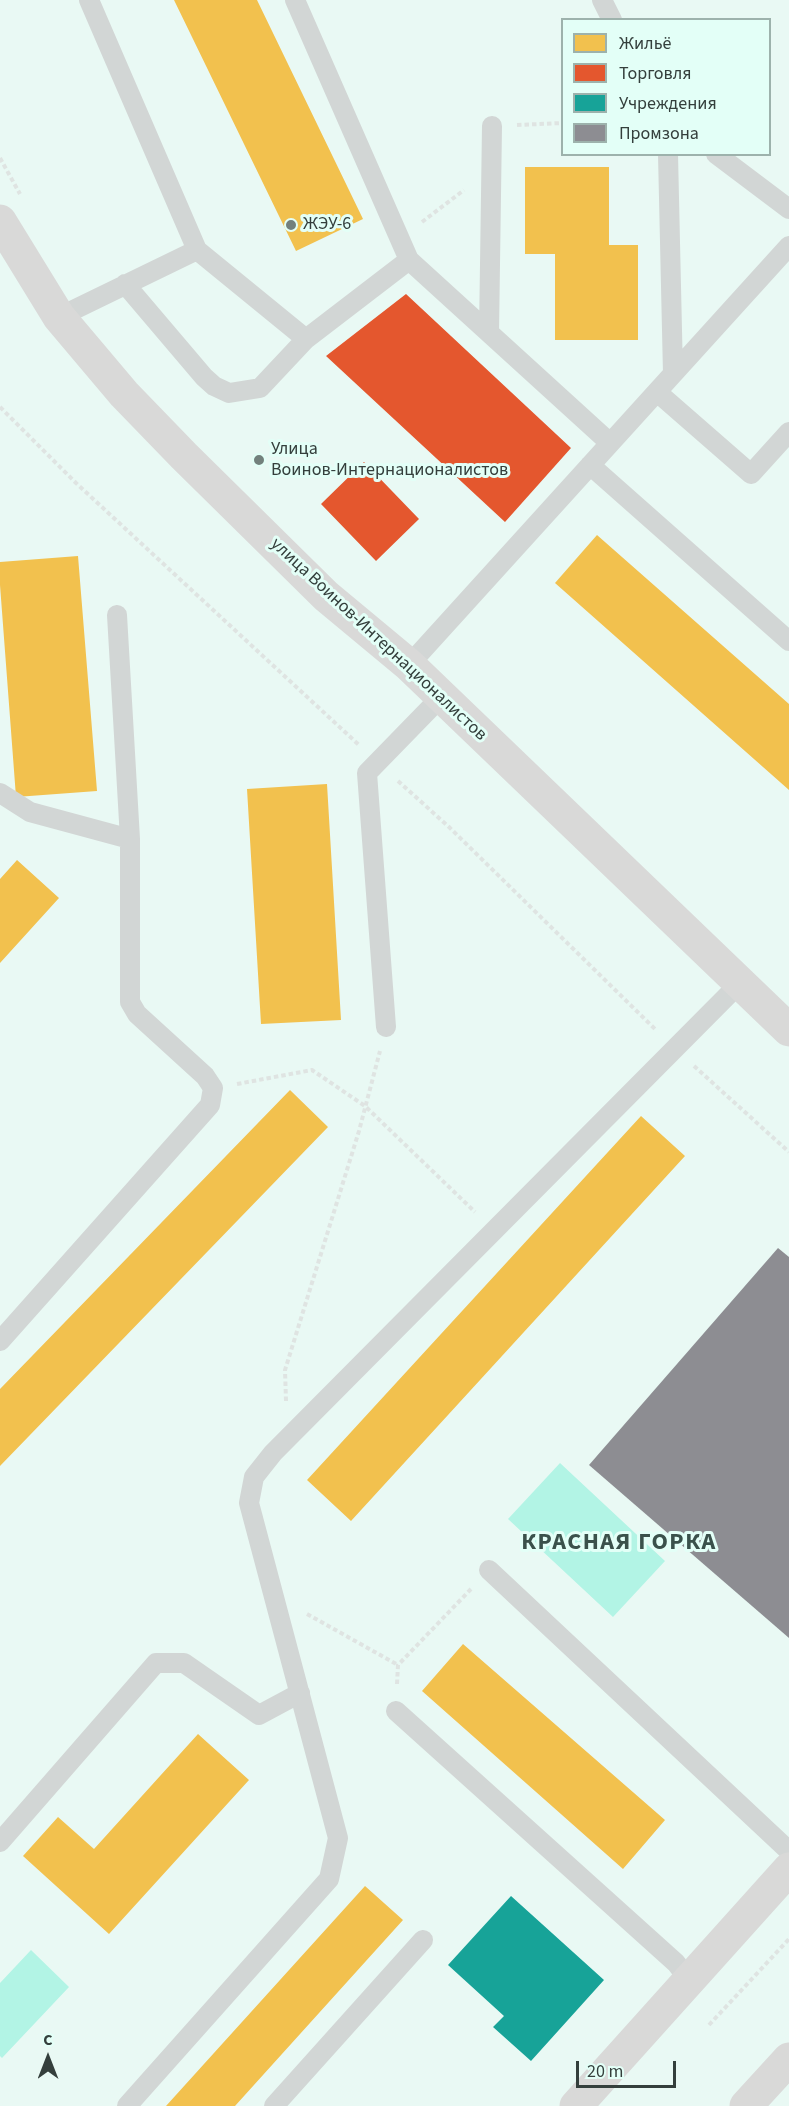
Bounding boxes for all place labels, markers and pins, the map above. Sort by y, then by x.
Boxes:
place label: ЖЭУ-6 [303,214,351,236]
marker: ЖЭУ-6 [284,218,298,232]
place label: Улица Воинов-Интернационалистов [271,439,508,482]
marker: Улица Воинов-Интернационалистов [252,453,266,467]

